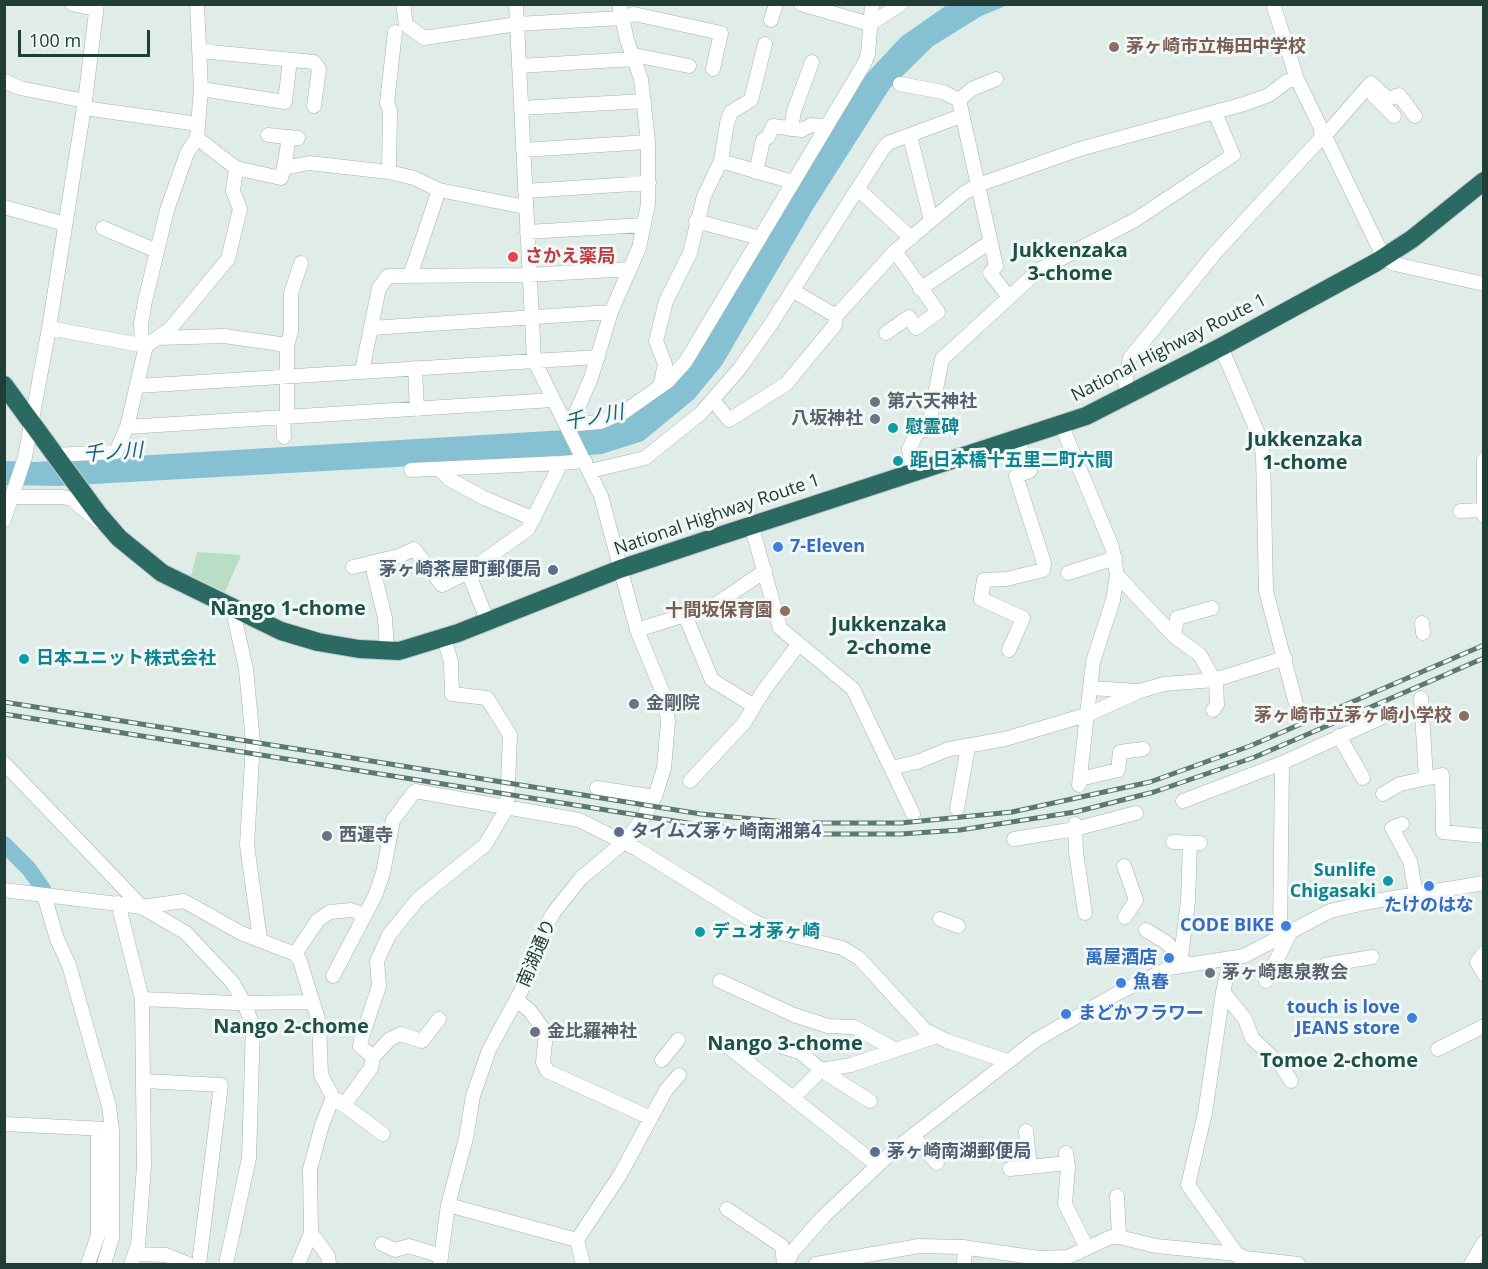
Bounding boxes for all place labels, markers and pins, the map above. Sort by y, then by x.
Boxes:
place label: 茅ヶ崎市立梅田中学校 [1126,36,1306,58]
marker: 茅ヶ崎市立梅田中学校 [1107,40,1121,54]
place label: さかえ薬局 [525,246,615,268]
marker: さかえ薬局 [506,250,520,264]
place label: 第六天神社 [887,391,977,413]
marker: 第六天神社 [868,395,882,409]
place label: 八坂神社 [791,408,863,430]
marker: 八坂神社 [868,412,882,426]
place label: 慰霊碑 [905,417,959,439]
marker: 慰霊碑 [886,421,900,435]
place label: 距 日本橋十五里二町六間 [910,450,1113,472]
marker: 距 日本橋十五里二町六間 [891,454,905,468]
place label: 7-Eleven [790,536,865,558]
marker: 7-Eleven [771,540,785,554]
place label: 茅ヶ崎茶屋町郵便局 [379,559,541,581]
marker: 茅ヶ崎茶屋町郵便局 [546,563,560,577]
place label: 十間坂保育園 [665,600,773,622]
marker: 十間坂保育園 [778,604,792,618]
place label: 日本ユニット株式会社 [36,648,216,670]
marker: 日本ユニット株式会社 [17,652,31,666]
place label: 金剛院 [646,693,700,715]
marker: 金剛院 [627,697,641,711]
place label: 茅ヶ崎市立茅ヶ崎小学校 [1254,705,1452,727]
marker: 茅ヶ崎市立茅ヶ崎小学校 [1457,709,1471,723]
place label: タイムズ茅ヶ崎南湘第4 [631,821,821,843]
place label: 西運寺 [339,825,393,847]
marker: タイムズ茅ヶ崎南湘第4 [612,825,626,839]
marker: 西運寺 [320,829,334,843]
place label: Sunlife Chigasaki [1290,860,1376,902]
marker: Sunlife Chigasaki [1381,874,1395,888]
marker: たけのはな [1422,879,1436,893]
place label: たけのはな [1384,895,1474,917]
place label: CODE BIKE [1180,915,1274,937]
marker: CODE BIKE [1279,919,1293,933]
place label: デュオ茅ヶ崎 [712,921,820,943]
marker: デュオ茅ヶ崎 [693,925,707,939]
place label: 萬屋酒店 [1085,947,1157,969]
marker: 萬屋酒店 [1162,951,1176,965]
place label: 茅ヶ崎恵泉教会 [1222,962,1348,984]
marker: 茅ヶ崎恵泉教会 [1203,966,1217,980]
place label: 魚春 [1133,972,1169,994]
marker: 魚春 [1114,976,1128,990]
place label: touch is love JEANS store [1287,997,1400,1040]
place label: まどかフラワー [1078,1003,1204,1025]
marker: まどかフラワー [1059,1007,1073,1021]
marker: touch is love JEANS store [1405,1011,1419,1025]
place label: 金比羅神社 [547,1021,637,1043]
marker: 金比羅神社 [528,1025,542,1039]
place label: 茅ヶ崎南湖郵便局 [887,1141,1031,1163]
marker: 茅ヶ崎南湖郵便局 [868,1145,882,1159]

